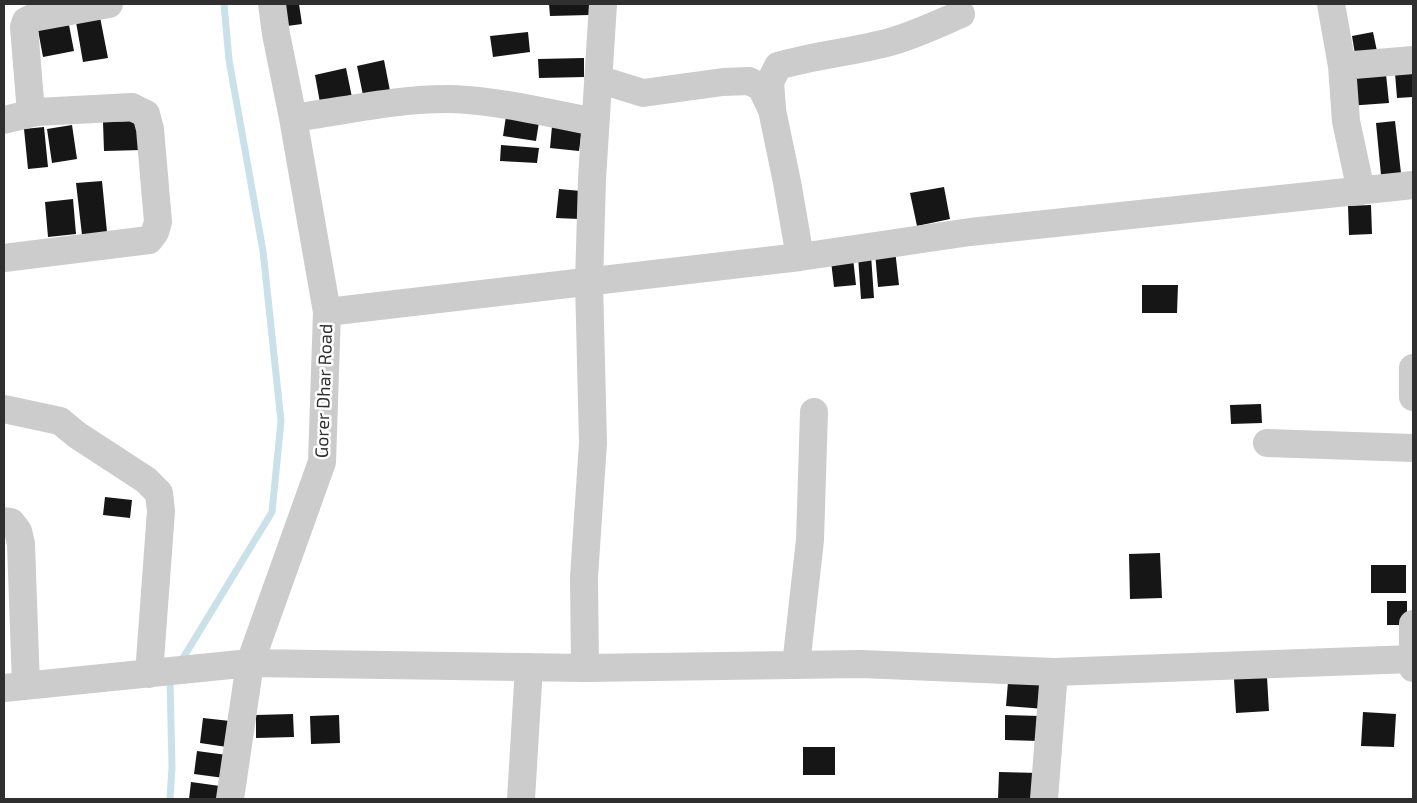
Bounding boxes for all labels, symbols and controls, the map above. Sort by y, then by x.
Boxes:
street label: Gorer Dhar Road [311,323,337,459]

